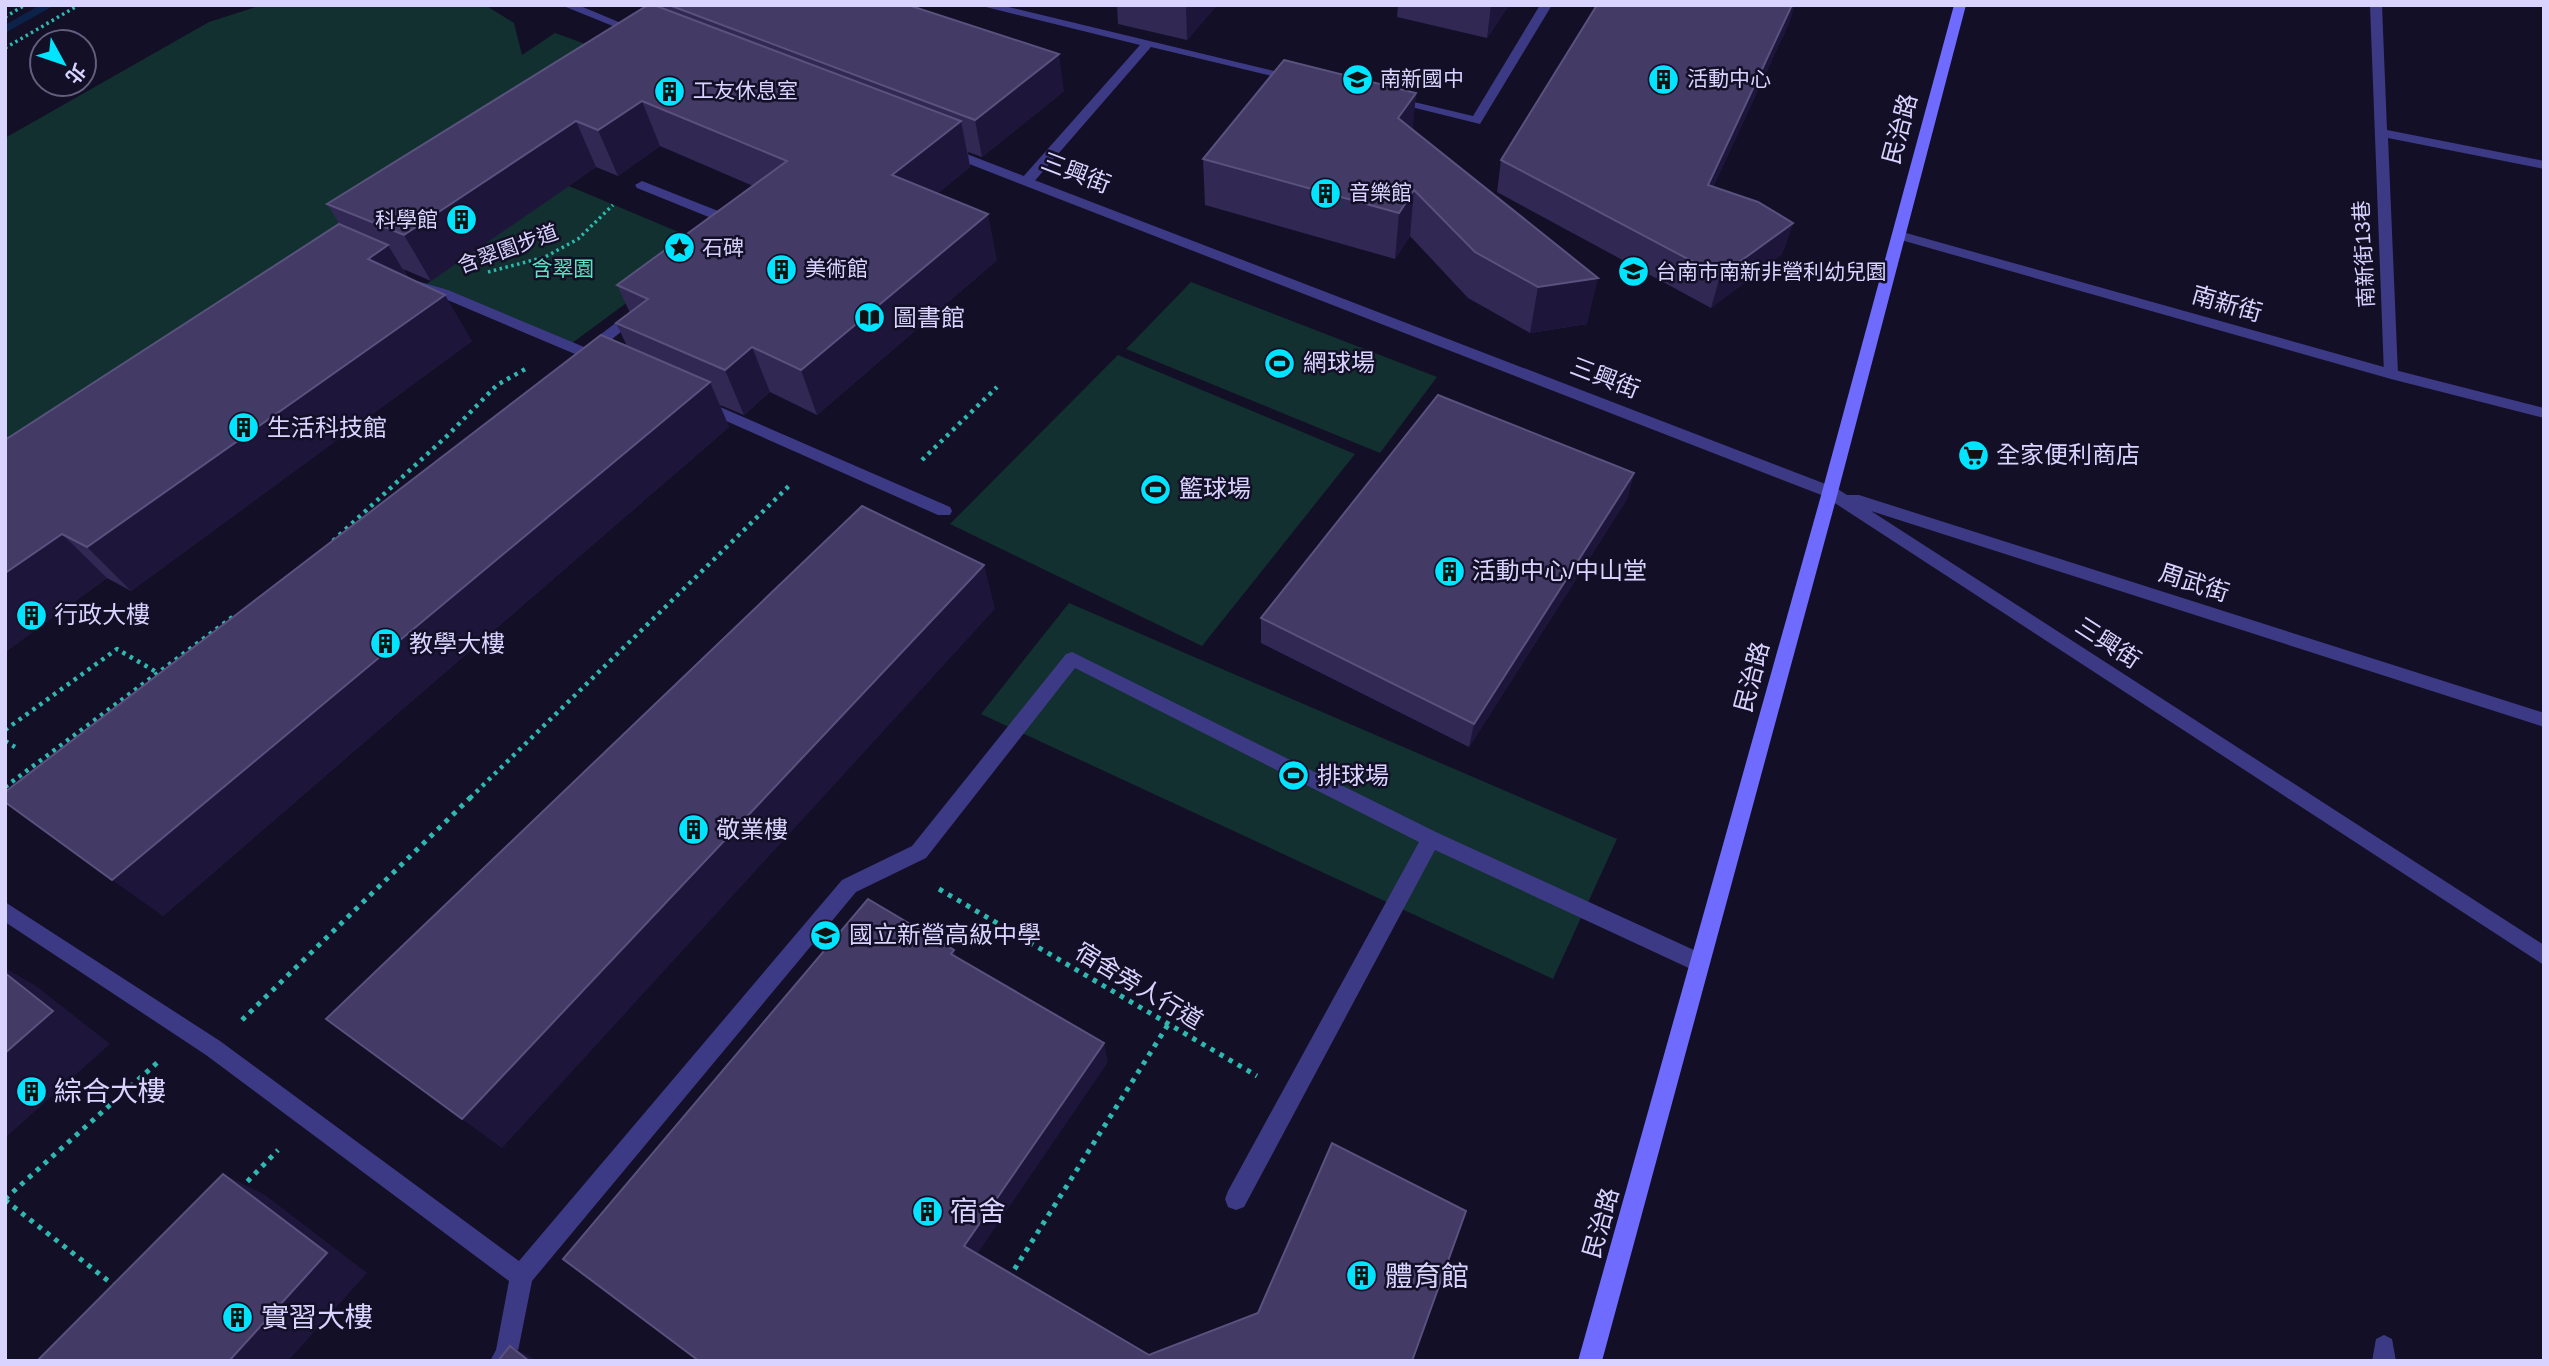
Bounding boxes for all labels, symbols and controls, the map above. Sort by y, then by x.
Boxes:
north arrow [28,28,98,98]
text: 北 [61,60,90,88]
school or university icon: 南新國中 [1340,62,1374,96]
building icon: 活動中心 [1647,62,1681,96]
place label: 南新國中 [1380,67,1464,90]
place label: 活動中心 [1687,67,1771,90]
building icon: 工友休息室 [653,74,687,108]
place label: 工友休息室 [693,79,798,102]
street label: 民治路 [1877,91,1922,167]
street label: 三興街 [1038,147,1115,198]
building icon: 音樂館 [1309,176,1343,210]
place label: 音樂館 [1349,181,1412,204]
street label: 南新街13巷 [2349,200,2378,308]
building icon: 科學館 [444,203,478,237]
place label: 科學館 [375,208,438,231]
street label: 含翠園步道 [454,219,562,279]
place icon: 石碑 [662,231,696,265]
place label: 石碑 [702,236,744,259]
building icon: 美術館 [765,252,799,286]
school or university icon: 台南市南新非營利幼兒園 [1616,255,1650,289]
park label: 含翠園 [532,256,594,282]
place label: 美術館 [805,257,868,280]
place label: 台南市南新非營利幼兒園 [1656,260,1887,283]
street label: 南新街 [2189,281,2265,326]
library icon: 圖書館 [853,301,887,335]
place label: 圖書館 [893,304,965,331]
sports icon: 網球場 [1263,346,1297,380]
place label: 網球場 [1303,349,1375,376]
street label: 三興街 [1567,352,1644,403]
building icon: 生活科技館 [227,411,261,445]
place label: 生活科技館 [267,414,387,441]
supermarket icon: 全家便利商店 [1956,438,1990,472]
place label: 全家便利商店 [1996,441,2140,468]
sports icon: 籃球場 [1139,472,1173,506]
place label: 籃球場 [1179,475,1251,502]
building icon: 活動中心/中山堂 [1432,554,1466,588]
place label: 活動中心/中山堂 [1472,557,1647,584]
street label: 周武街 [2156,559,2233,606]
building icon: 行政大樓 [14,598,48,632]
place label: 行政大樓 [54,601,150,628]
street label: 三興街 [2071,612,2146,674]
building icon: 教學大樓 [369,627,403,661]
place label: 教學大樓 [409,630,505,657]
street label: 民治路 [1729,639,1774,715]
sports icon: 排球場 [1277,759,1311,793]
place label: 排球場 [1317,762,1389,789]
building icon: 敬業樓 [676,813,710,847]
place label: 敬業樓 [716,816,788,843]
school or university icon: 國立新營高級中學 [809,918,843,952]
place label: 國立新營高級中學 [849,921,1041,948]
street label: 宿舍旁人行道 [1071,937,1208,1034]
building icon: 綜合大樓 [14,1074,48,1108]
place label: 綜合大樓 [54,1076,166,1107]
street label: 民治路 [1578,1185,1623,1261]
building icon: 宿舍 [910,1194,944,1228]
place label: 宿舍 [950,1196,1006,1227]
building icon: 體育館 [1345,1259,1379,1293]
place label: 體育館 [1385,1261,1469,1292]
building icon: 實習大樓 [221,1300,255,1334]
place label: 實習大樓 [261,1302,373,1333]

